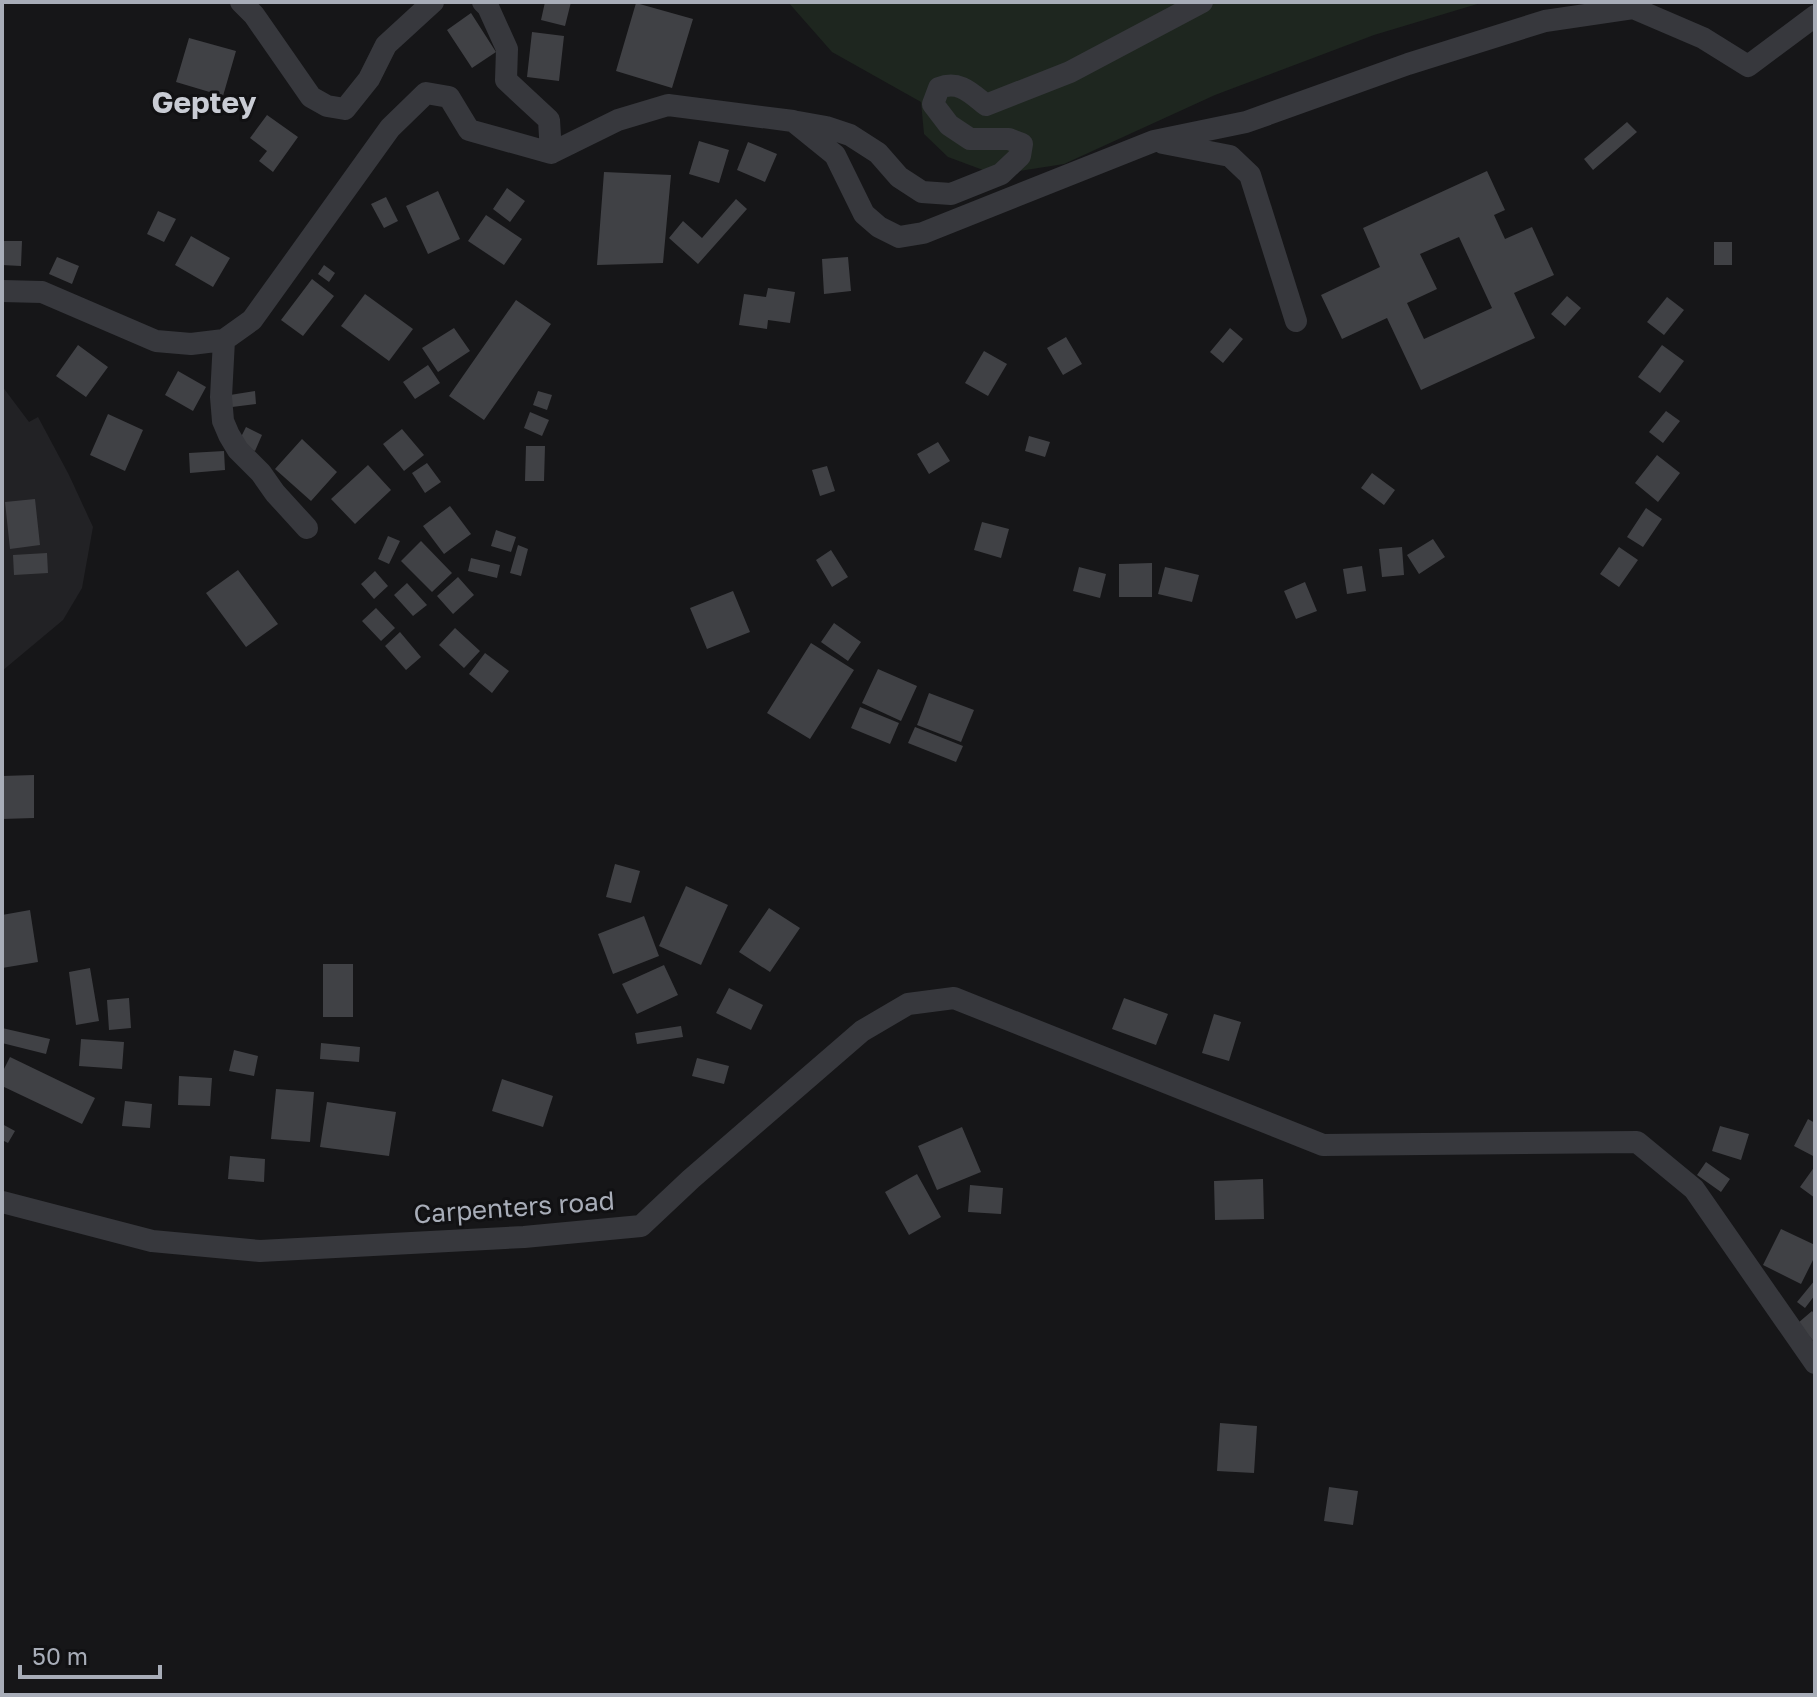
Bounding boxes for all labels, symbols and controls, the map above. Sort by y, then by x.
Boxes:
district label: Geptey [151,84,257,120]
street label: Carpenters road [412,1185,616,1229]
scale bar [20,1629,160,1679]
text: 50 m [32,1641,88,1670]

